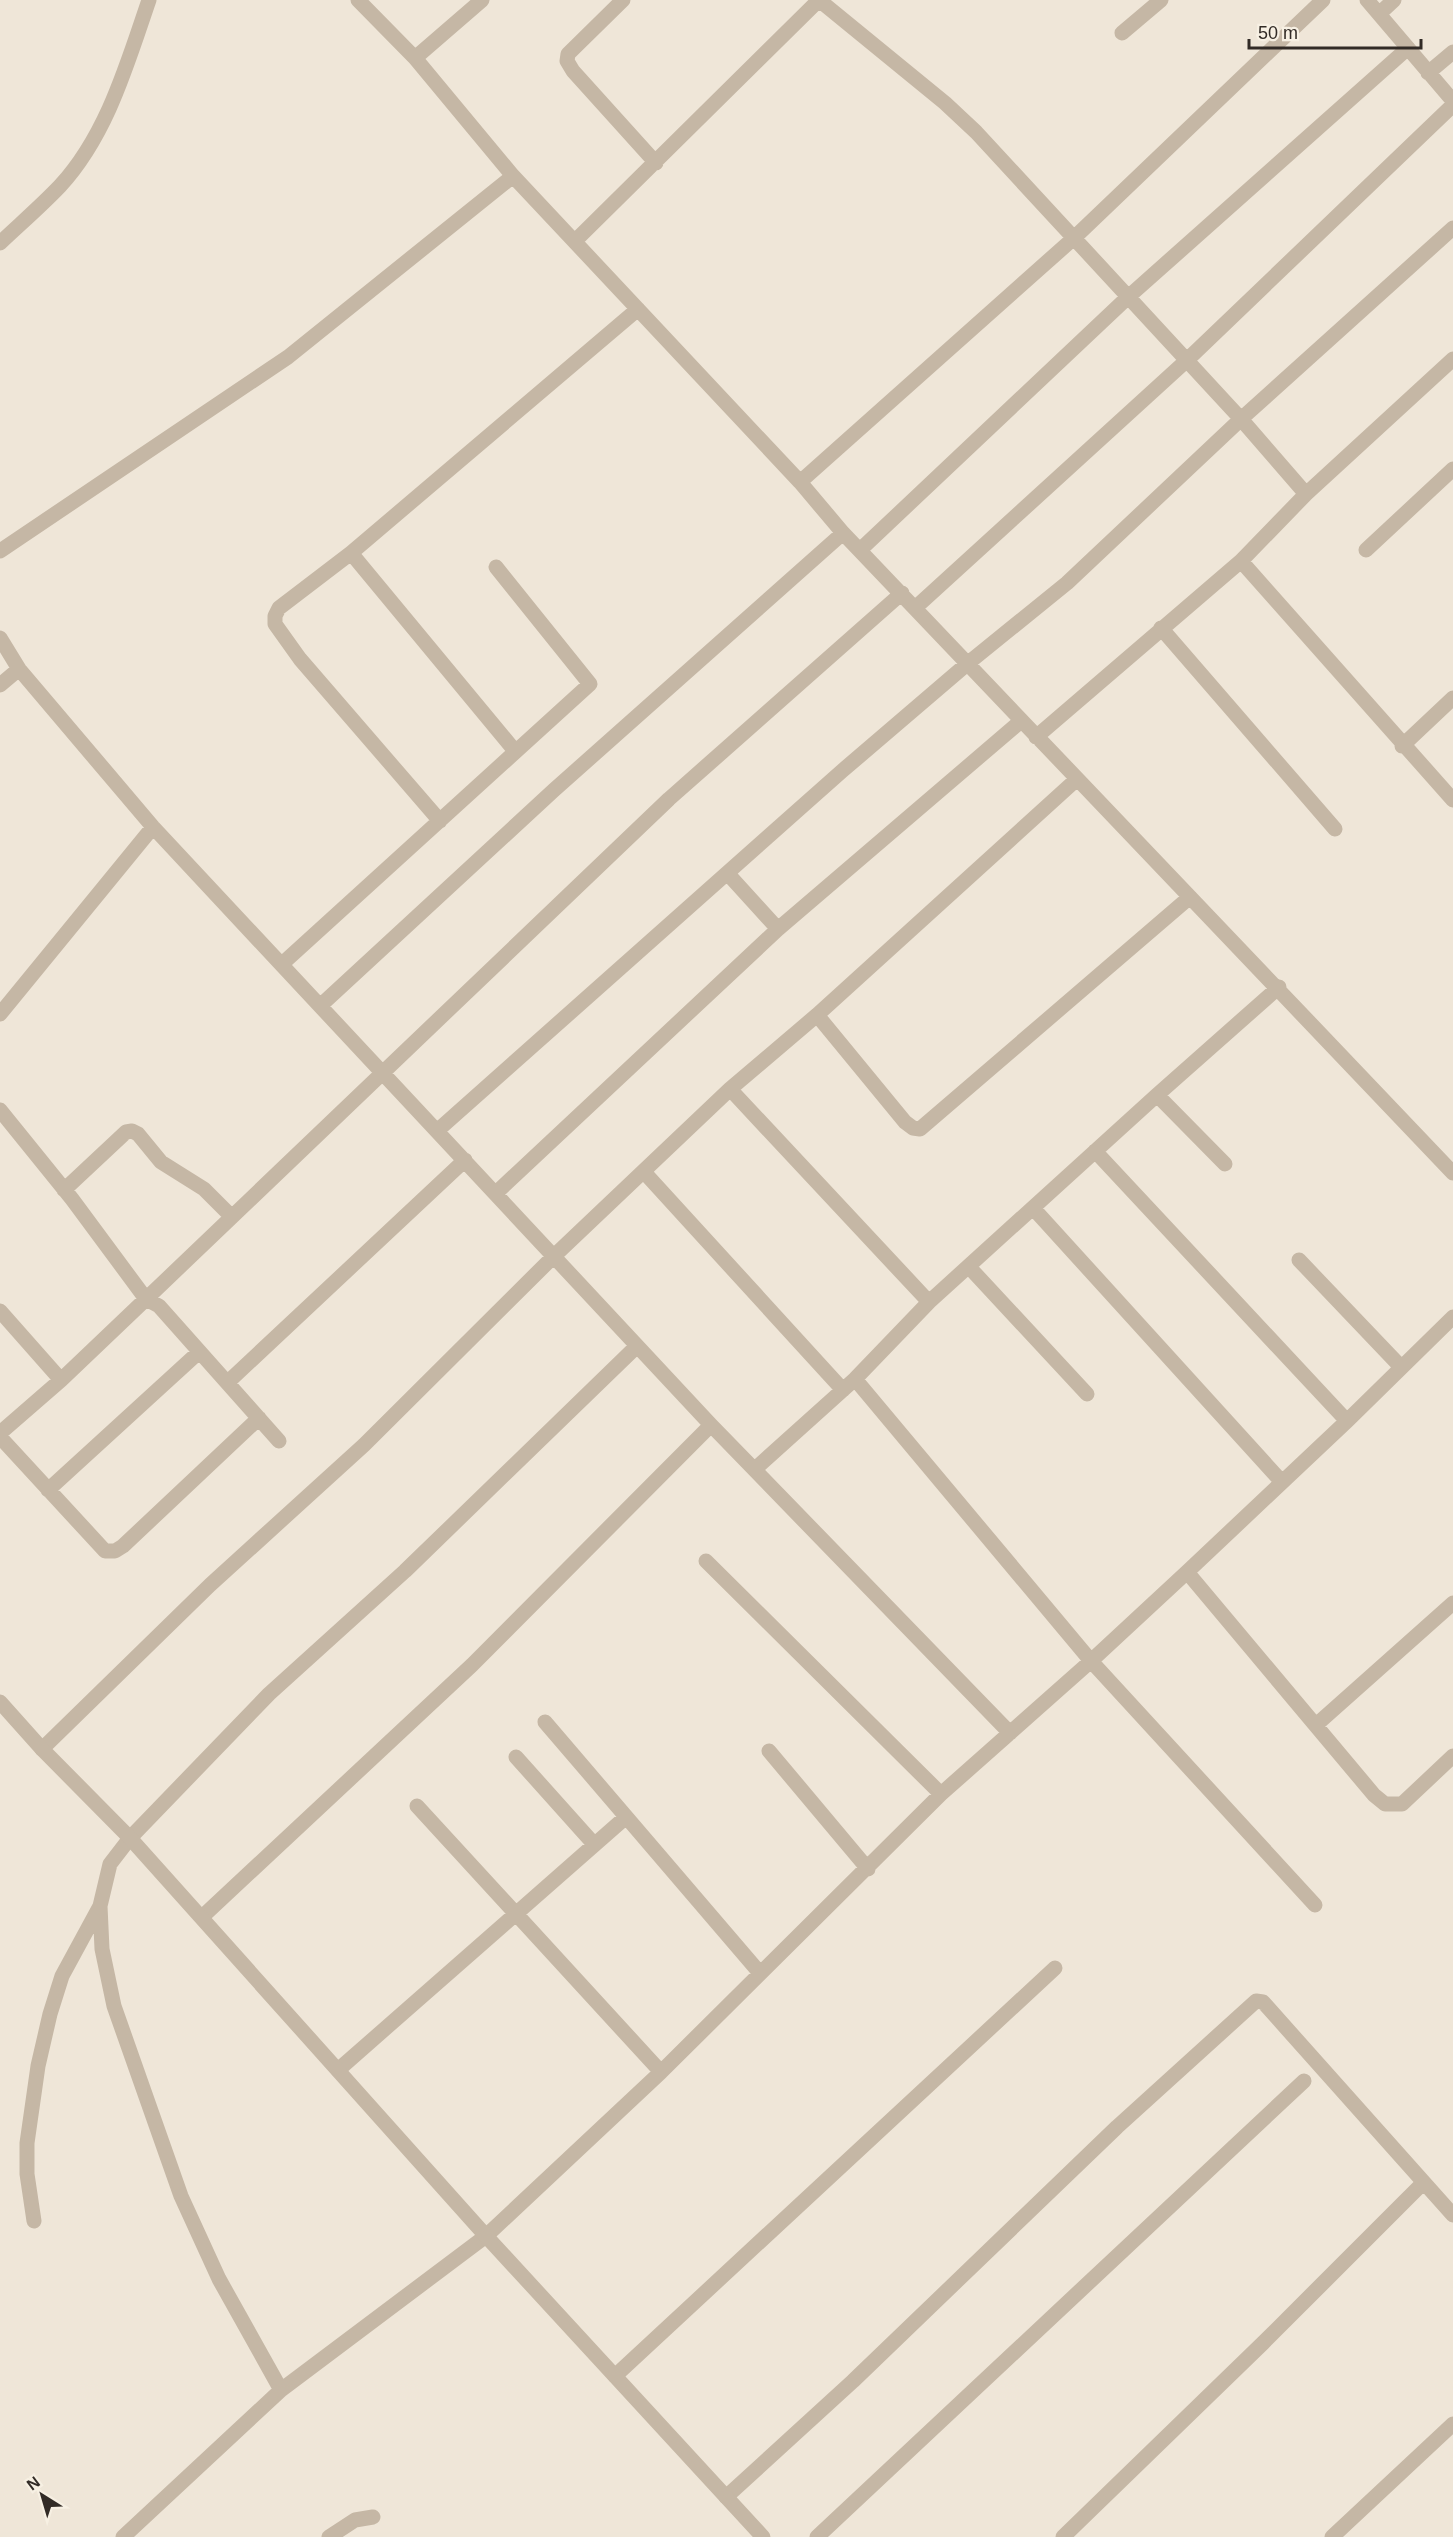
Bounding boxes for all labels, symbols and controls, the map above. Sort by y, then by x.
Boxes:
scale bar [1249,12,1422,50]
text: 50 m [1258,23,1298,43]
north arrow [12,2465,72,2525]
text: N [24,2473,43,2494]

